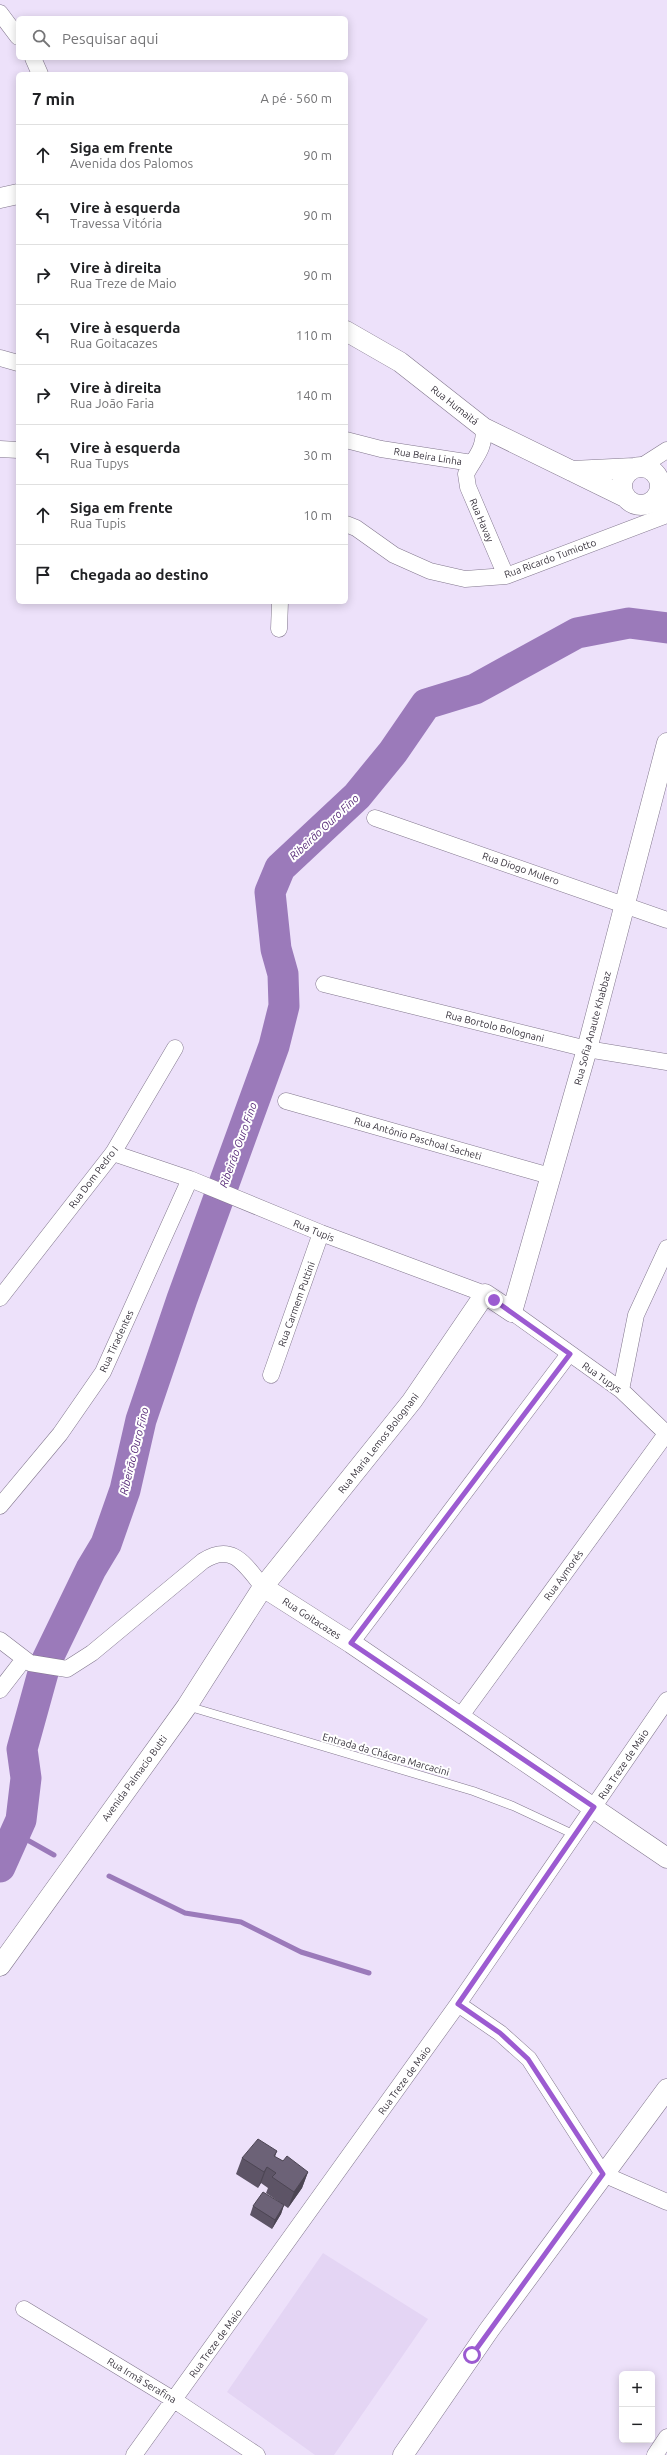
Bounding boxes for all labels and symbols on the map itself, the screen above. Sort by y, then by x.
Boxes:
street label: Rua Humaitá [429,383,481,427]
street label: Rua Beira Linha [393,446,463,467]
street label: Rua Havay [467,497,496,544]
street label: Rua Ricardo Tumiotto [503,537,598,580]
water label: Ribeirão Ouro Fino [287,792,361,862]
street label: Rua Diogo Mulero [481,850,561,887]
street label: Rua Sofia Anaute Khabbaz [572,970,613,1086]
street label: Rua Bortolo Bolognani [444,1009,545,1044]
water label: Ribeirão Ouro Fino [217,1101,259,1189]
street label: Rua Antônio Paschoal Sacheti [353,1115,483,1162]
street label: Rua Dom Pedro I [66,1144,120,1210]
street label: Rua Tupis [292,1217,336,1244]
street label: Rua Carmem Puttini [276,1260,317,1348]
route end [485,1291,503,1309]
street label: Rua Tiradentes [97,1308,136,1374]
street label: Rua Tupys [580,1360,623,1395]
street label: Rua Maria Lemos Bolognani [336,1391,421,1496]
water label: Ribeirão Ouro Fino [117,1406,151,1496]
street label: Rua Aymorés [542,1548,585,1602]
street label: Rua Goitacazes [280,1595,343,1641]
street label: Rua Treze de Maio [596,1727,651,1801]
street label: Entrada da Chácara Marcacini [321,1731,450,1778]
street label: Avenida Palmacio Butti [100,1733,169,1823]
street label: Rua Treze de Maio [376,2044,433,2117]
street label: Rua Treze de Maio [187,2307,244,2380]
route start [463,2346,481,2364]
street label: Rua Irmã Serafina [105,2355,178,2405]

